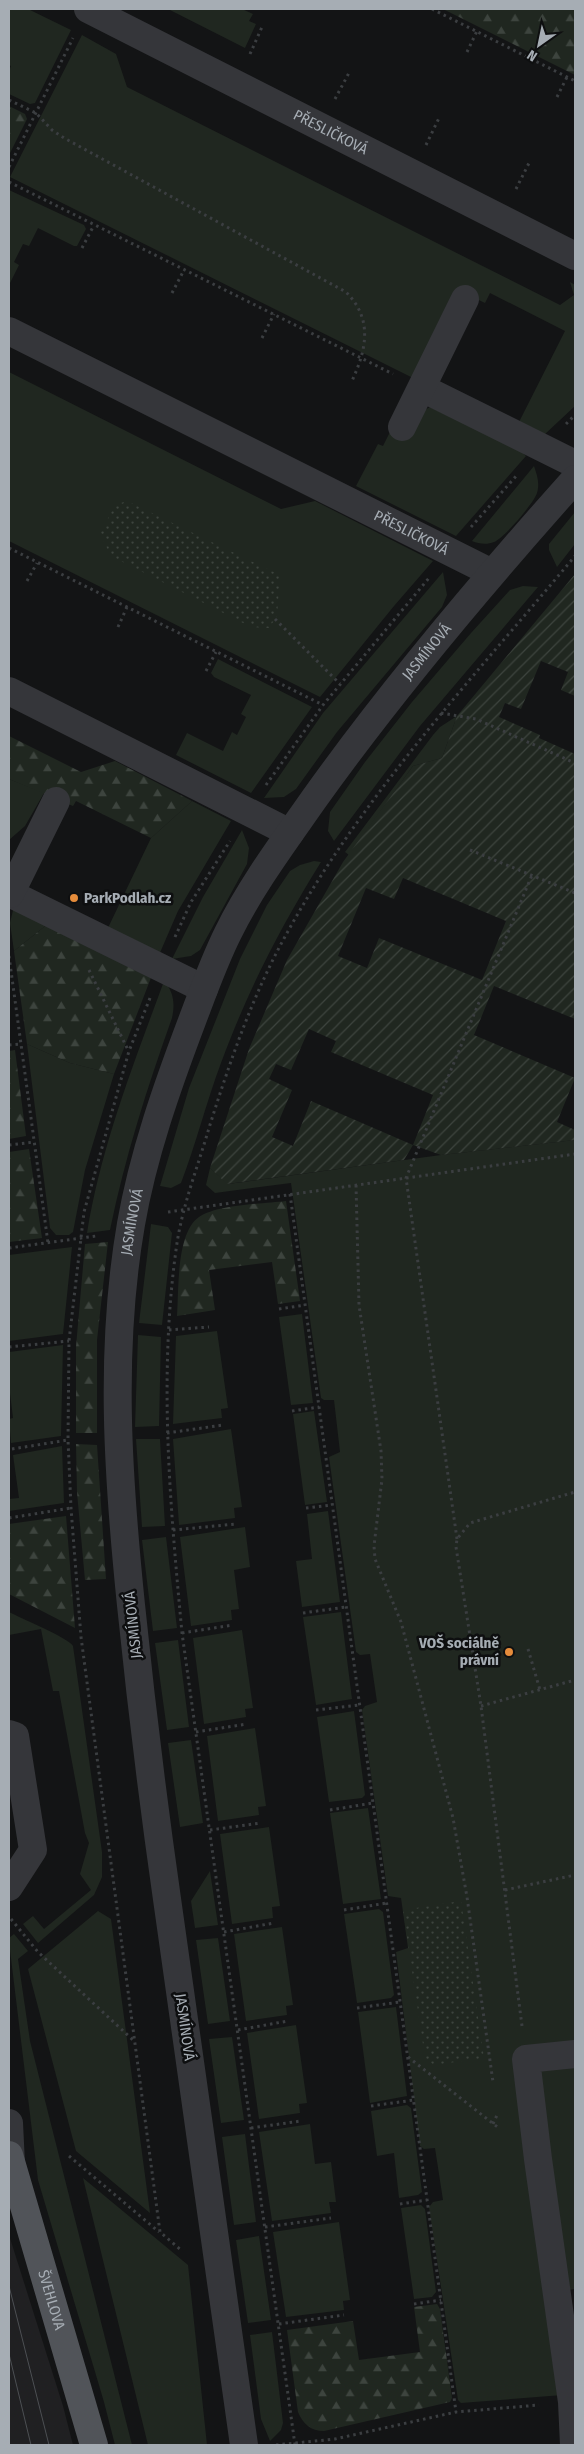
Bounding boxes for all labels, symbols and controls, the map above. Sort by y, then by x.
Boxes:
north arrow [514,20,564,70]
text: N [524,46,540,65]
street label: PŘESLIČKOVÁ [290,106,371,158]
street label: PŘESLIČKOVÁ [371,506,452,559]
street label: JASMÍNOVÁ [398,620,455,684]
place label: ParkPodlah.cz [84,889,172,907]
marker: ParkPodlah.cz [68,892,80,904]
street label: JASMÍNOVÁ [117,1187,147,1257]
street label: JASMÍNOVÁ [121,1590,145,1660]
place label: VOŠ sociálně právní [418,1634,499,1669]
marker: VOŠ sociálně právní [503,1646,515,1658]
street label: JASMÍNOVÁ [171,1992,199,2062]
street label: ŠVEHLOVA [34,2268,69,2332]

